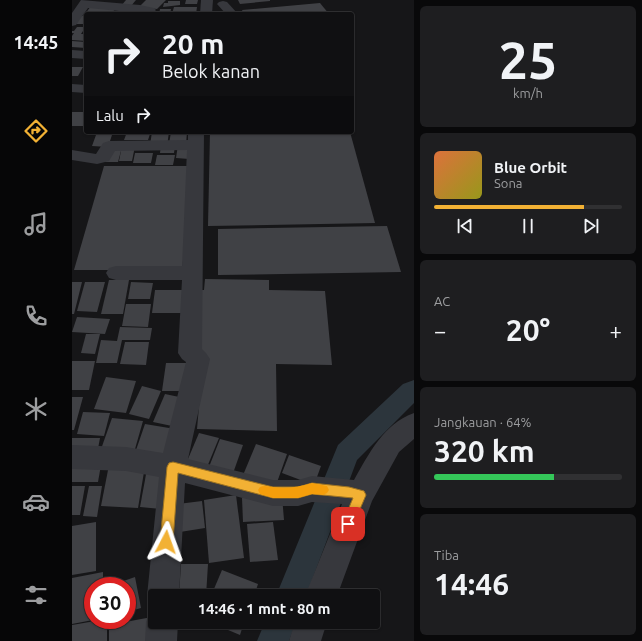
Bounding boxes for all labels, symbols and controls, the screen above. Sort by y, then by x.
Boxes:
icon: right [96,28,148,80]
text: 20 m [162,28,224,59]
text: 25 [499,31,557,89]
text: 14:45 [13,32,59,52]
text: Belok kanan [162,61,260,81]
text: km/h [513,86,543,100]
icon: right [132,104,154,126]
text: Lalu [96,107,124,124]
icon: directions [22,117,50,145]
text: Blue Orbit [494,159,567,176]
text: Sona [494,176,523,190]
icon: music [22,210,50,238]
icon: previous [454,215,476,237]
icon: pause [517,215,539,237]
icon: next [580,215,602,237]
text: AC [434,294,450,308]
icon: phone [22,302,50,330]
text: 20° [506,313,550,347]
text: − [434,318,446,343]
text: + [610,318,622,343]
icon: climate [22,395,50,423]
text: Jangkauan · 64% [434,415,532,429]
text: 320 km [434,434,535,468]
icon: car [22,488,50,516]
pin [331,507,365,541]
icon: arrive [337,513,359,535]
position arrow [145,521,187,563]
text: Tiba [434,548,459,562]
text: 14:46 [434,567,509,601]
speed limit sign: 30 [84,577,136,629]
icon: filters [22,581,50,609]
text: 14:46 · 1 mnt · 80 m [198,600,330,617]

